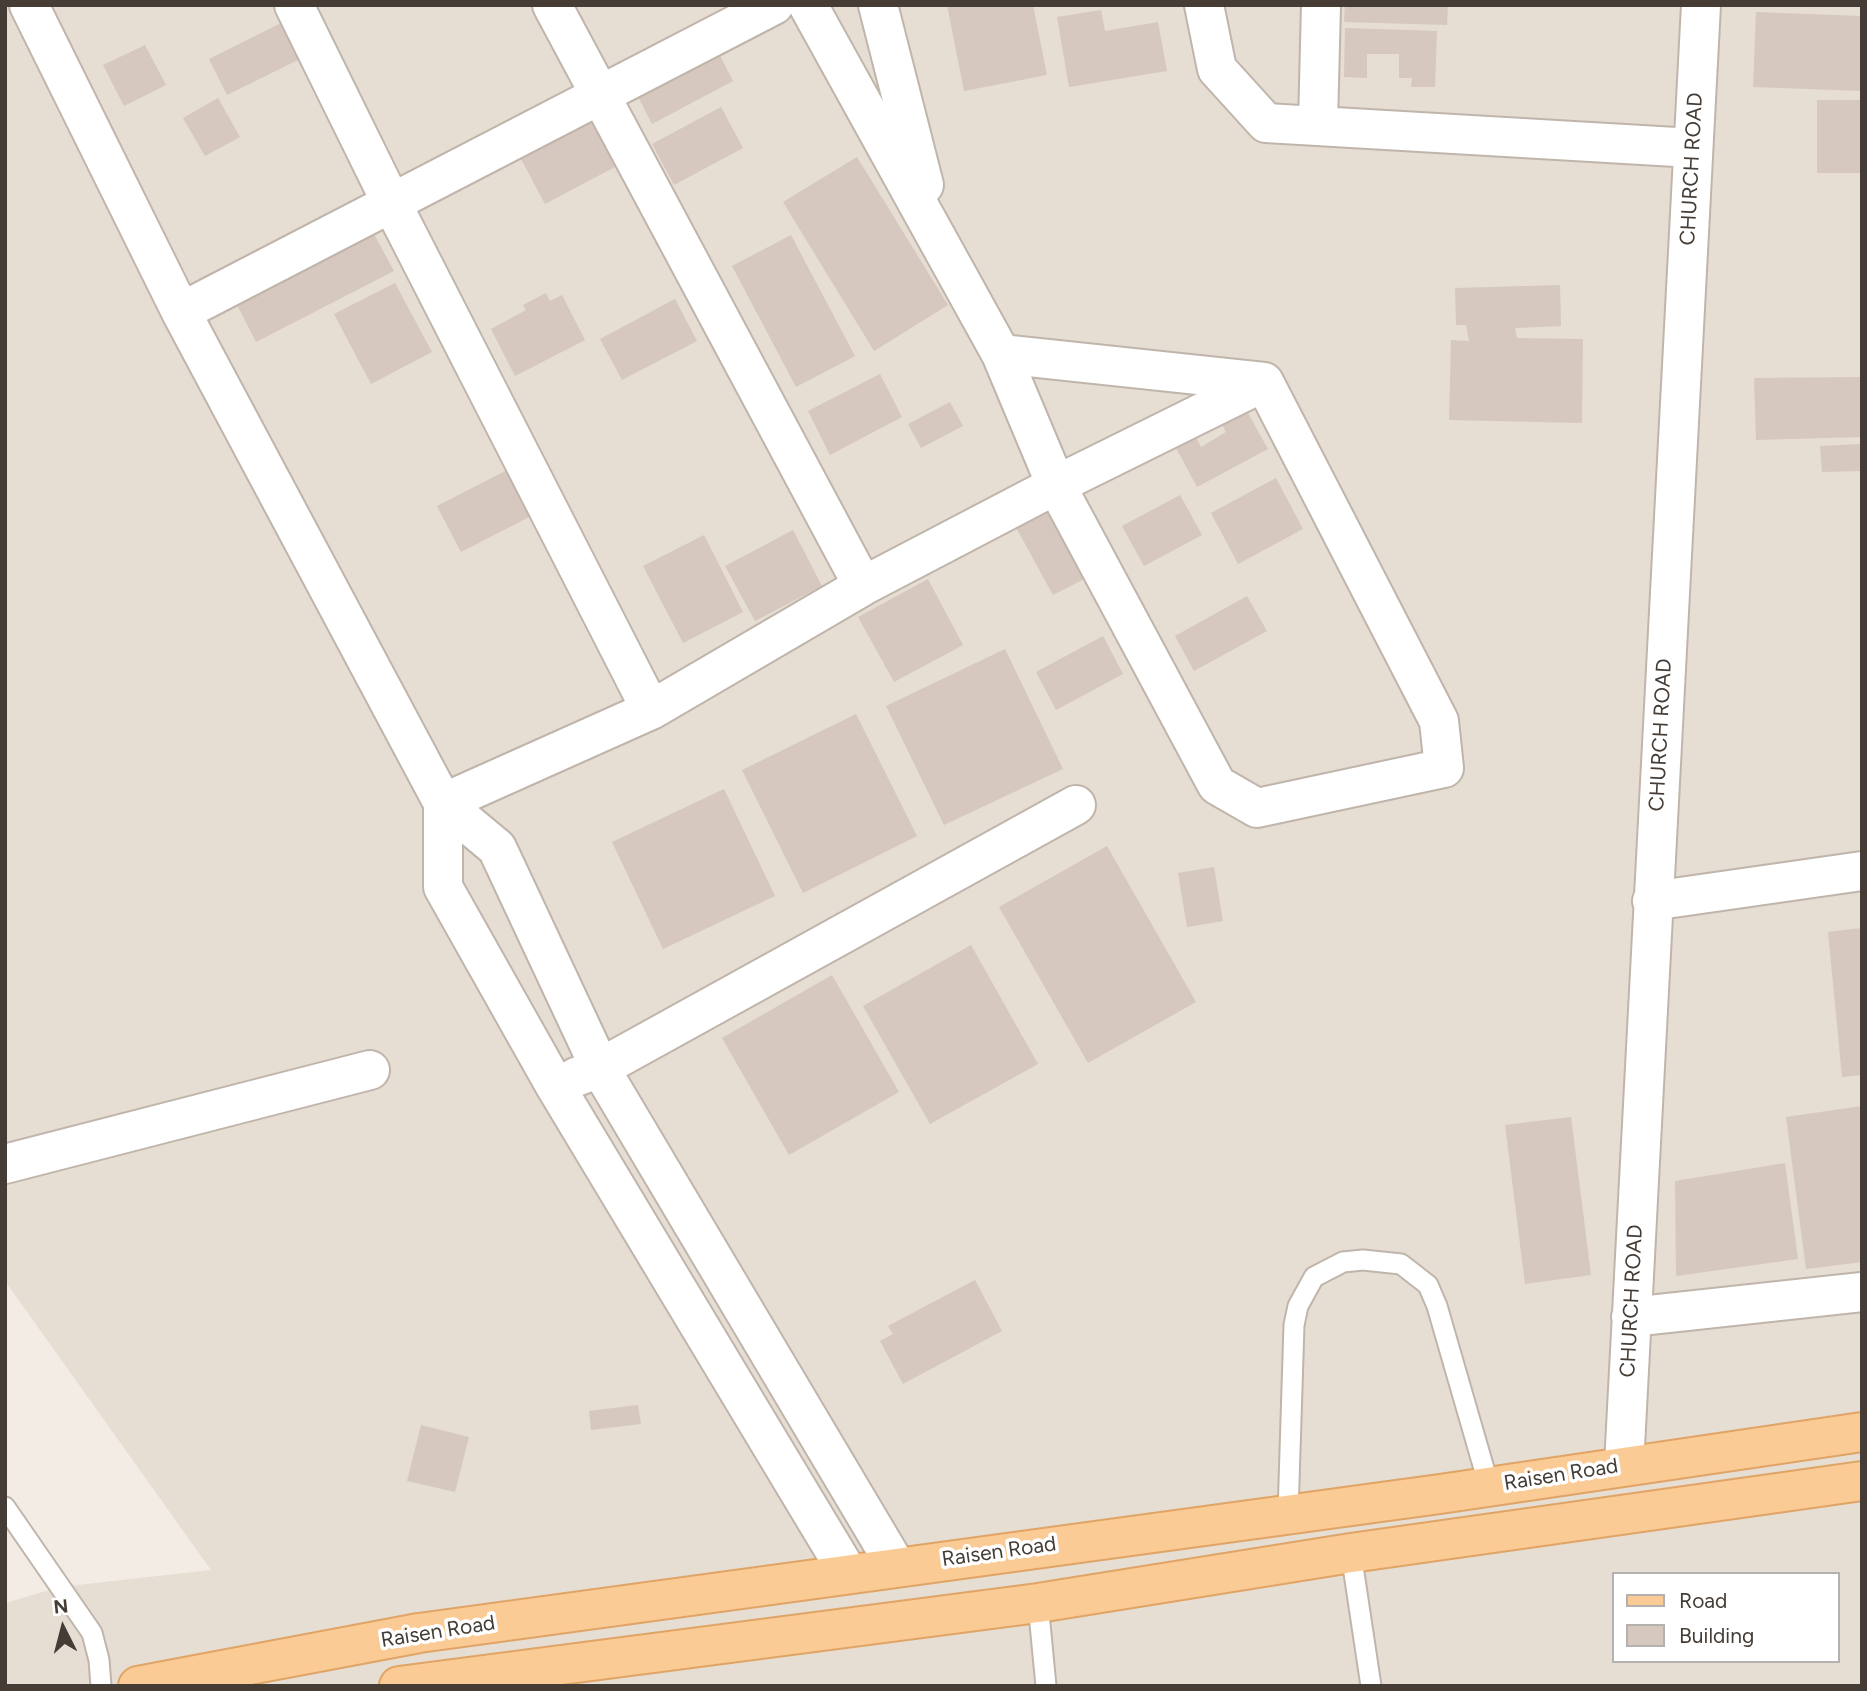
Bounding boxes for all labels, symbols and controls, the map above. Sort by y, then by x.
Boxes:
street label: CHURCH ROAD [1675,92,1709,246]
street label: CHURCH ROAD [1644,658,1678,812]
street label: CHURCH ROAD [1615,1224,1649,1378]
street label: Raisen Road [1502,1454,1620,1496]
street label: Raisen Road [940,1532,1058,1572]
legend [1612,1572,1839,1663]
text: Road [1679,1588,1727,1613]
north arrow [28,1593,98,1663]
text: N [52,1594,69,1619]
street label: Raisen Road [379,1611,497,1653]
text: Building [1679,1623,1754,1648]

